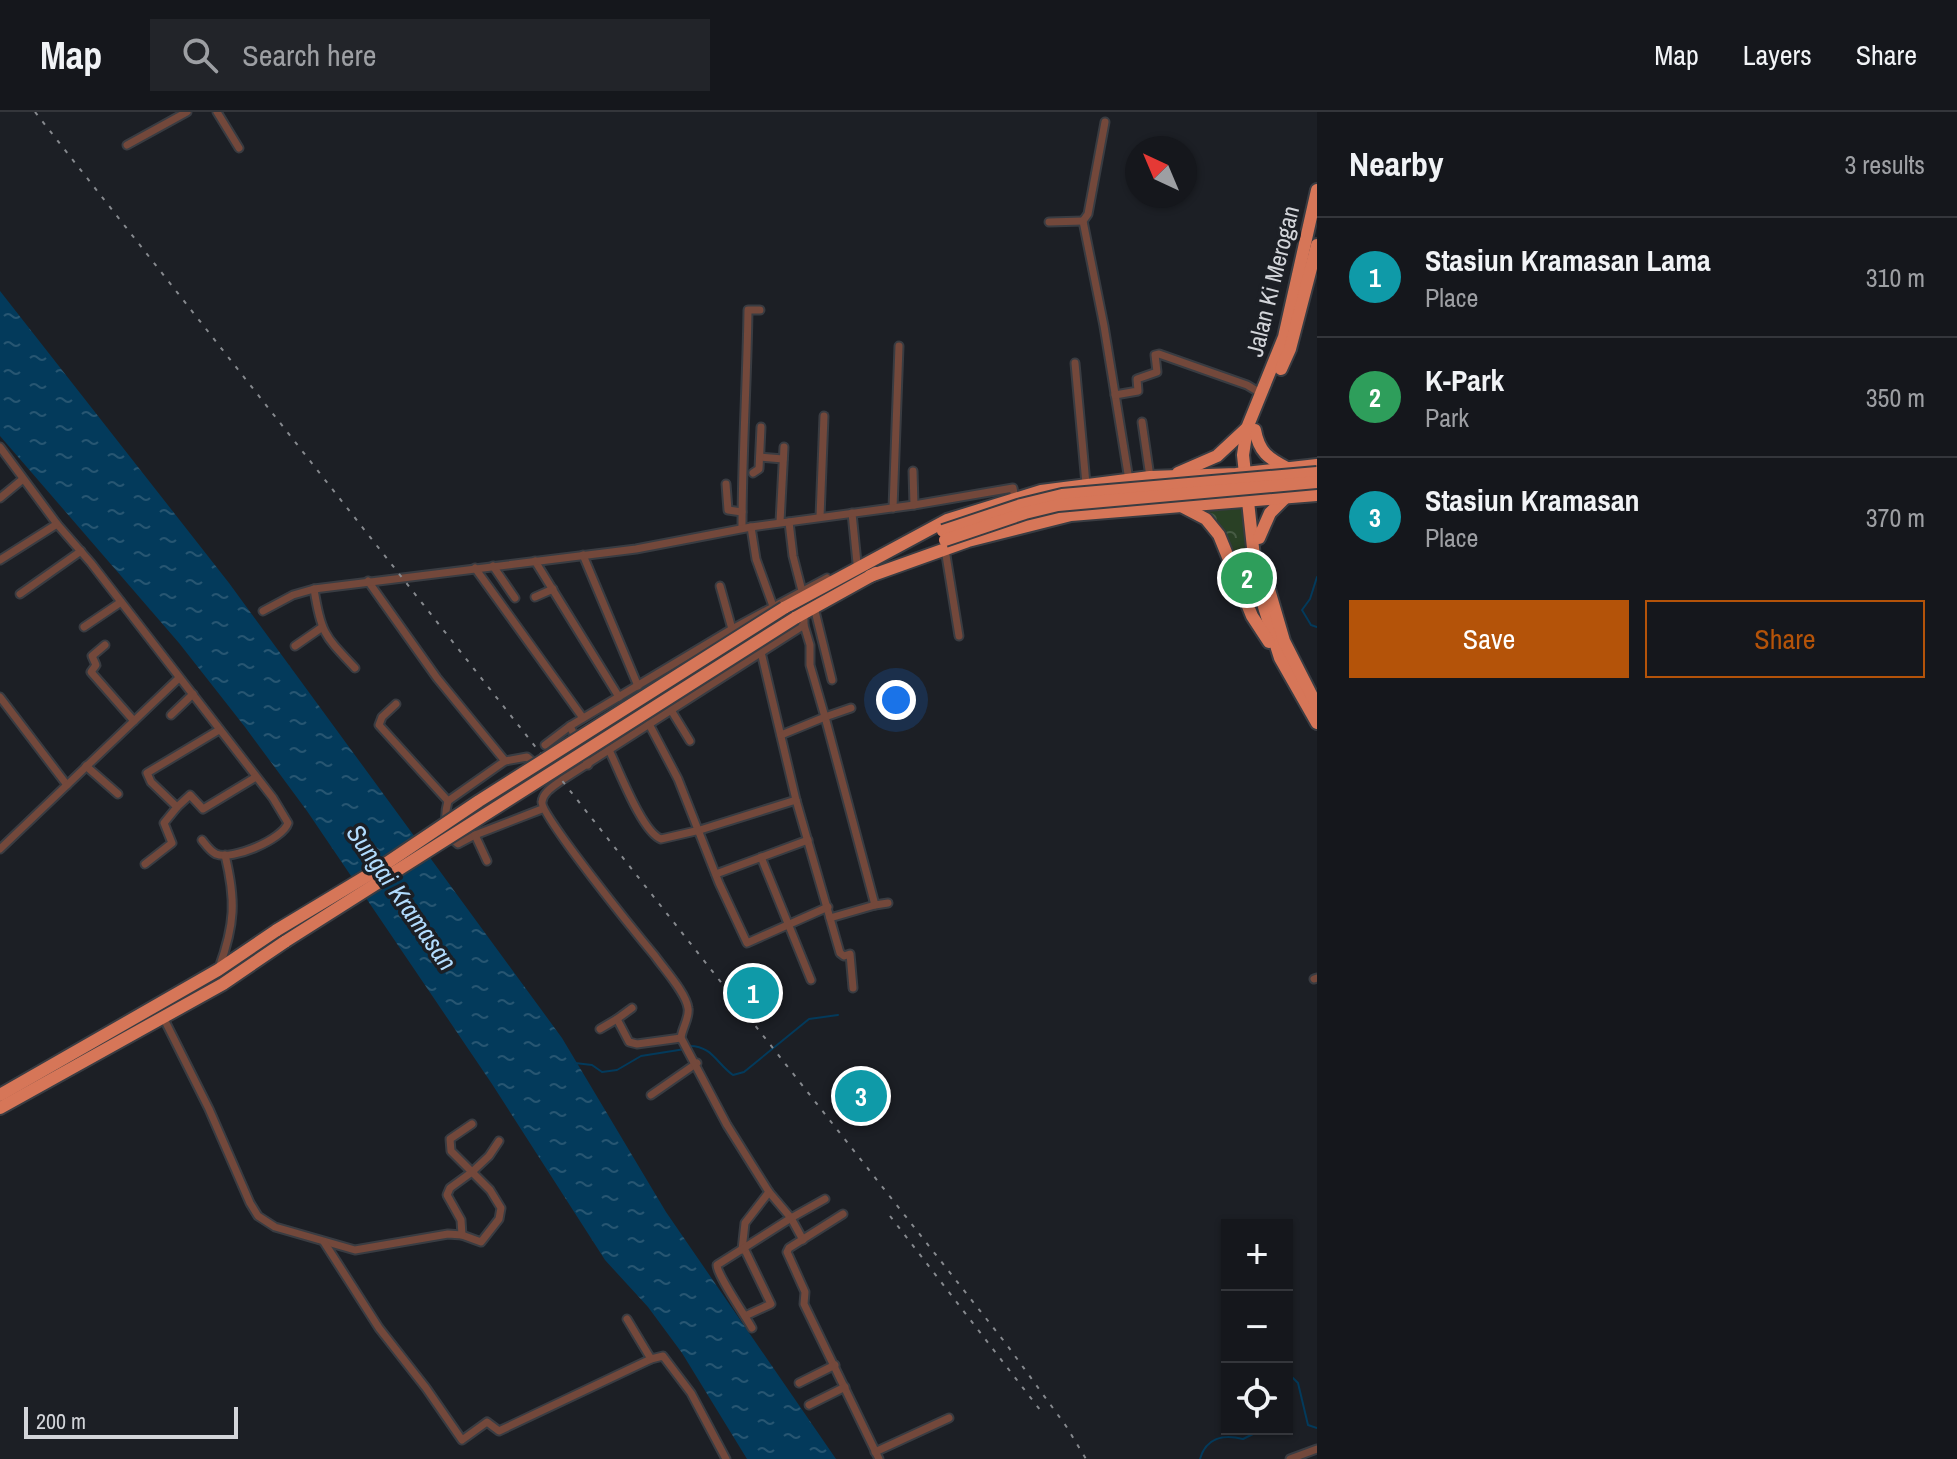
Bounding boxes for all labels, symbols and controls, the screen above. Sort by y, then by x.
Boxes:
search box [150,19,710,91]
text: Map [40,30,102,81]
icon: search [178,33,222,77]
text: Search here [242,35,376,75]
text: Map [1654,36,1699,74]
text: Layers [1743,36,1812,74]
text: Share [1856,36,1917,74]
north arrow [1125,136,1197,208]
text: Nearby [1349,141,1444,187]
text: 3 results [1844,147,1925,182]
street label: Jalan Ki Merogan [1238,202,1306,360]
text: Stasiun Kramasan Lama [1425,240,1711,280]
text: 1 [1369,260,1381,295]
text: 310 m [1866,260,1925,295]
text: Place [1425,280,1478,315]
text: K-Park [1425,360,1504,400]
text: 2 [1369,380,1381,415]
text: 350 m [1866,380,1925,415]
text: Park [1425,400,1469,435]
text: Stasiun Kramasan [1425,480,1640,520]
text: 3 [1369,500,1381,535]
text: 370 m [1866,500,1925,535]
text: Place [1425,520,1478,555]
pin: 2 [1221,548,1273,608]
button: Save [1349,600,1629,678]
button: Share [1645,600,1925,678]
your location [876,680,916,720]
water label: Sungai Kramasan [339,817,465,977]
pin: 1 [727,963,779,1023]
pin: 3 [835,1066,887,1126]
map controls [1221,1219,1293,1435]
button: + [1221,1219,1293,1291]
button: − [1221,1291,1293,1363]
button: locate [1221,1363,1293,1435]
scale bar [24,1403,238,1439]
text: 200 m [36,1406,86,1436]

